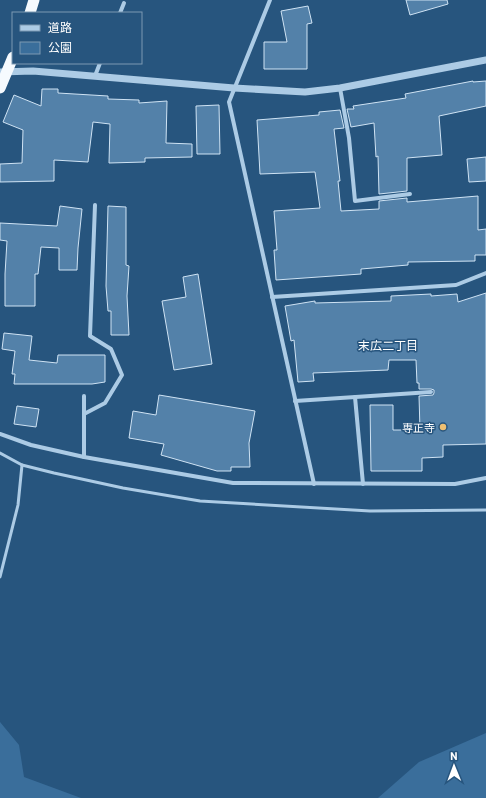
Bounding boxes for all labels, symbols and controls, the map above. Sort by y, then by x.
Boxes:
legend [12,12,142,64]
text: 道路 [48,20,72,34]
text: 公園 [48,40,72,54]
district label: 末広二丁目 [358,338,418,352]
place label: 専正寺 [402,421,435,434]
marker: 専正寺 [438,422,448,432]
north arrow [434,746,474,786]
text: N [450,749,458,762]

